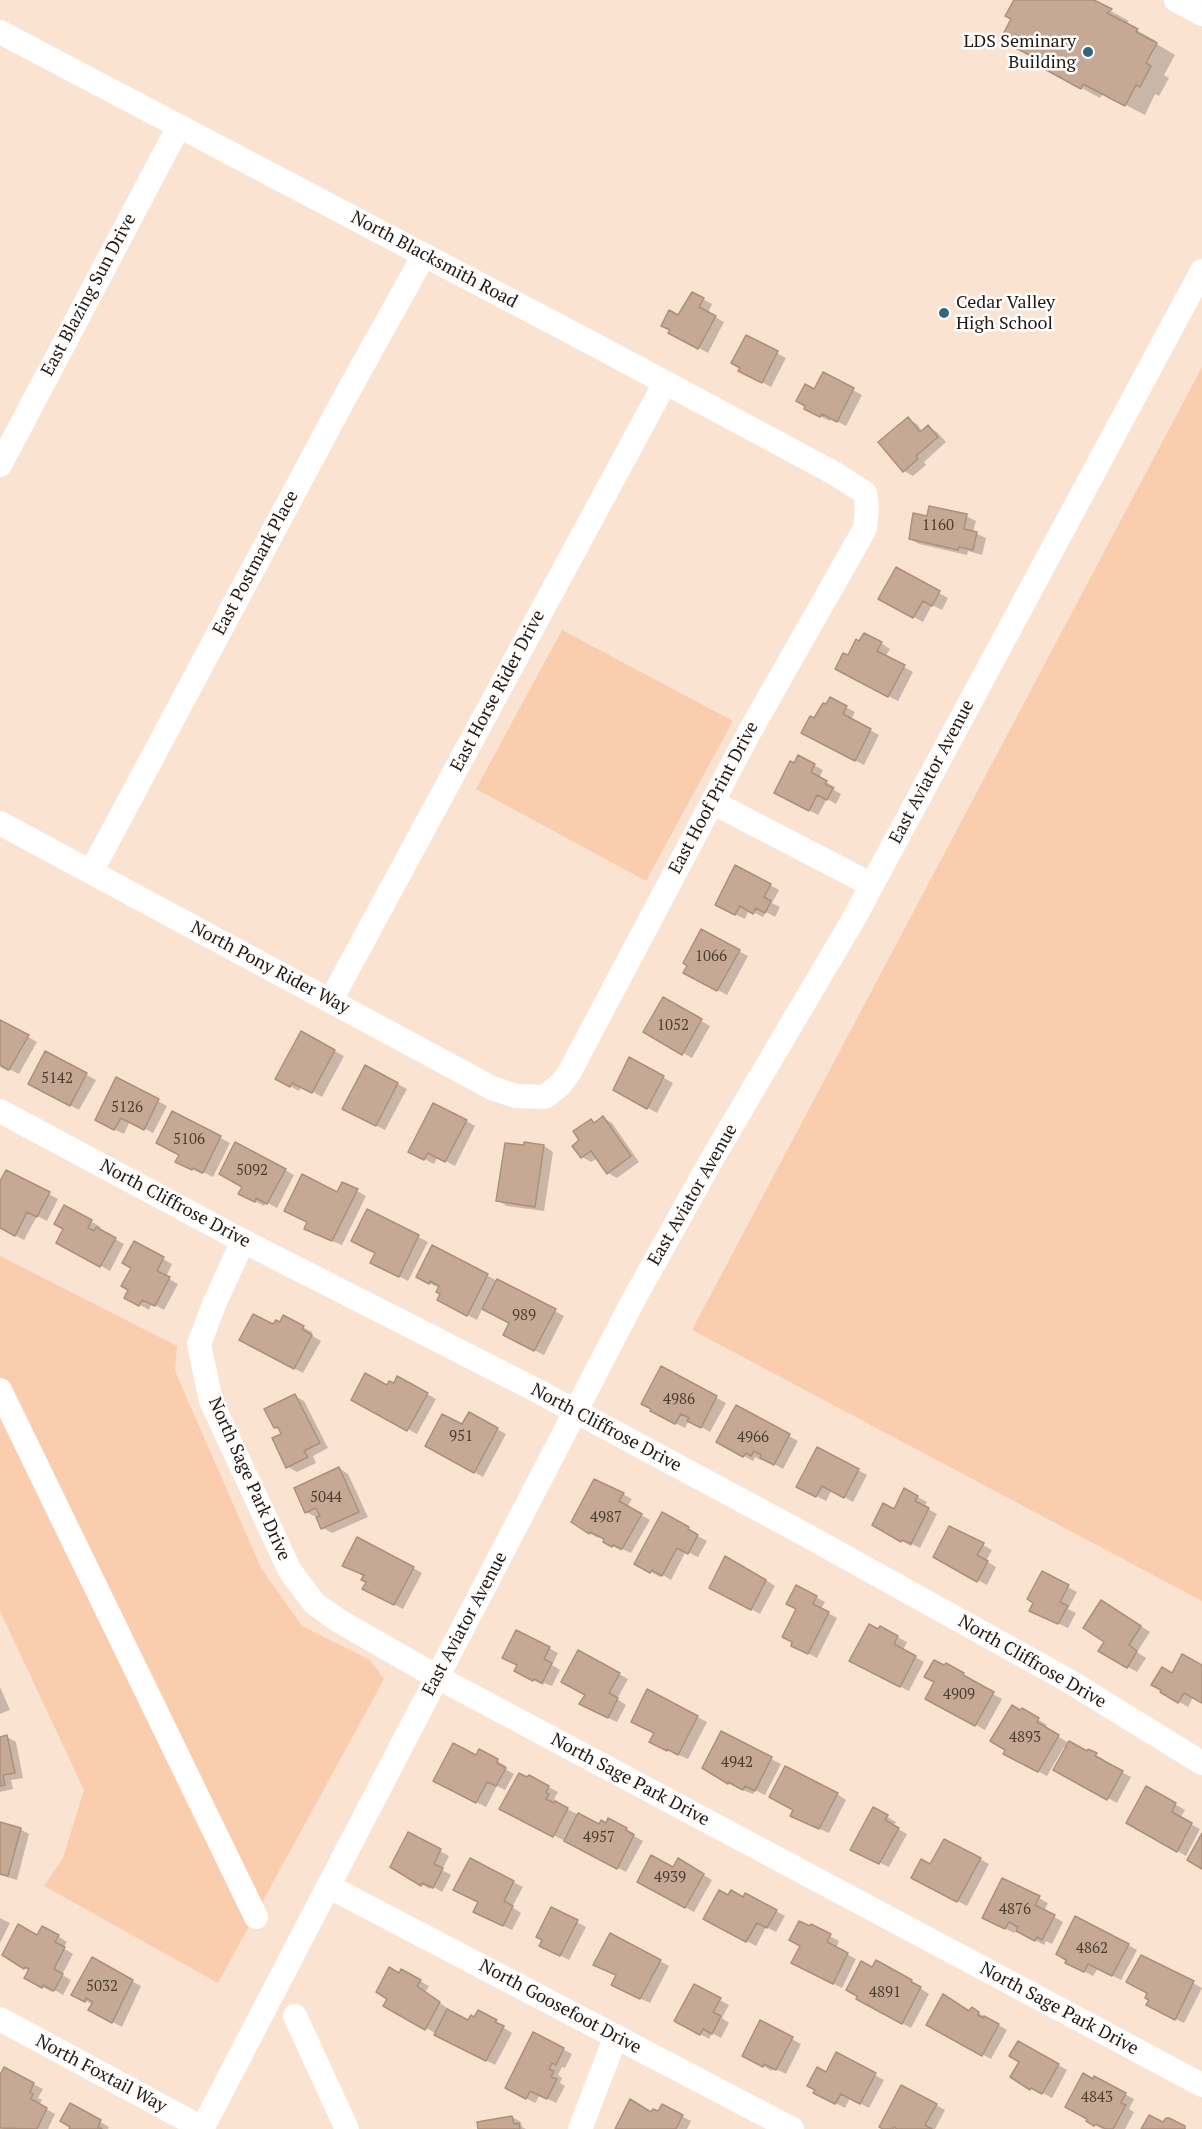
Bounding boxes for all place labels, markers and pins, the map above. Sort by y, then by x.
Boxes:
place label: LDS Seminary Building [964,31,1076,74]
marker: LDS Seminary Building [1081,45,1095,59]
place label: Cedar Valley High School [956,292,1055,334]
marker: Cedar Valley High School [937,306,951,320]

